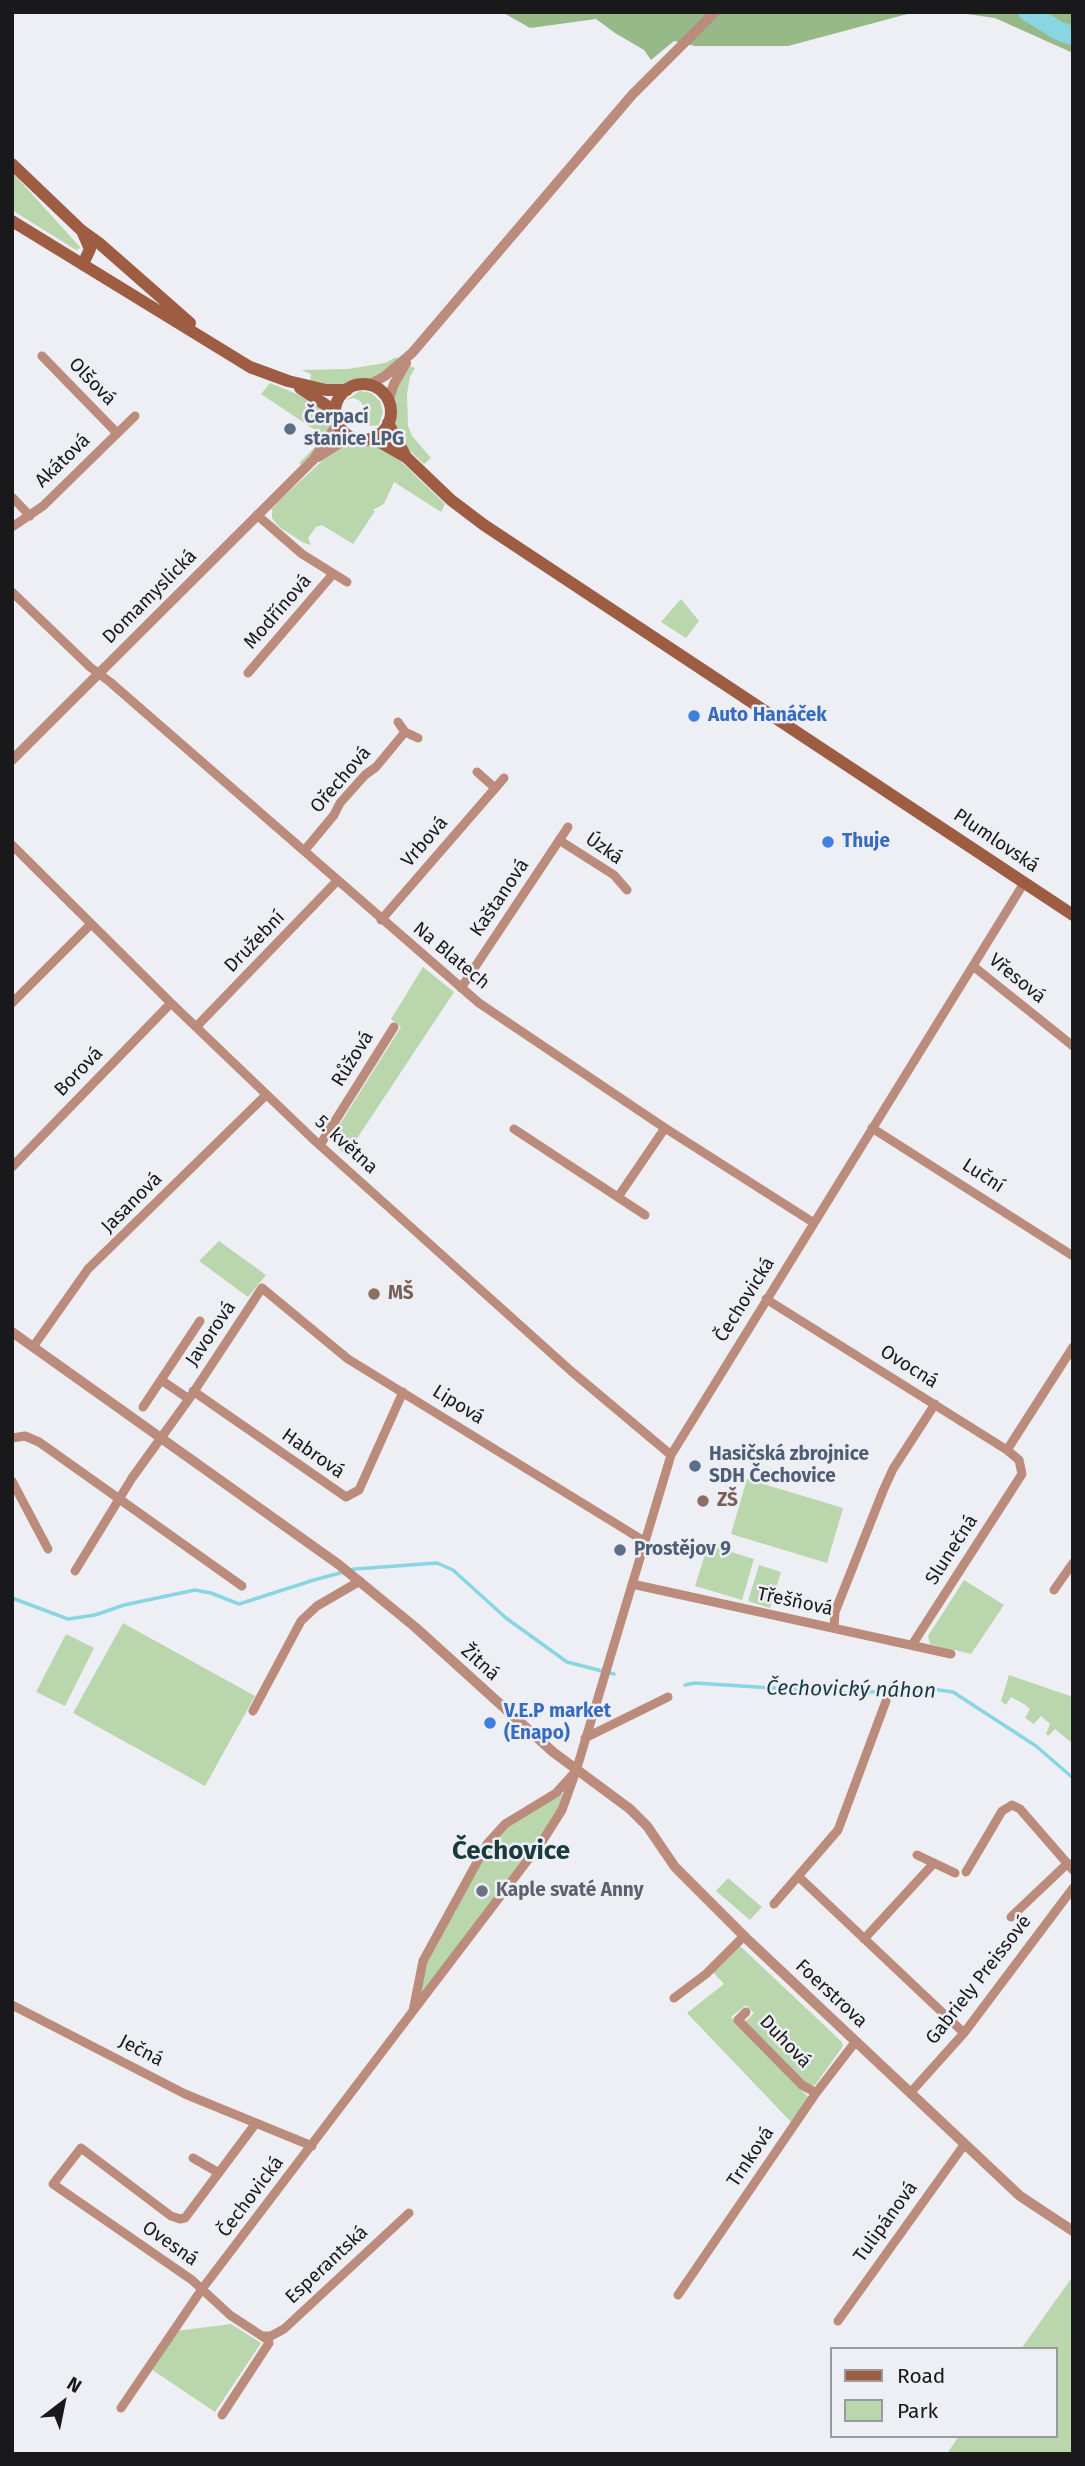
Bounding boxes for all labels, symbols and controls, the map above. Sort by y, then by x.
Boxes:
street label: Olšová [64,353,120,411]
place label: Čerpací stanice LPG [304,407,404,451]
marker: Čerpací stanice LPG [282,421,298,437]
street label: Akátová [31,429,95,493]
street label: Domamyslická [98,545,202,649]
street label: Modřínová [239,570,317,654]
place label: Auto Hanáček [708,705,827,727]
marker: Auto Hanáček [686,708,702,724]
street label: Ořechová [306,742,376,818]
street label: Plumlovská [949,804,1043,878]
street label: Vrbová [397,812,453,872]
street label: Úzká [581,828,627,870]
place label: Thuje [842,831,890,853]
marker: Thuje [820,834,836,850]
street label: Kaštanová [466,855,534,941]
street label: Družební [220,906,290,978]
street label: Na Blatech [408,917,494,995]
street label: Vřesová [984,949,1050,1009]
street label: Růžová [327,1027,379,1091]
street label: Borová [50,1043,108,1101]
street label: 5. května [310,1111,382,1179]
street label: Luční [958,1154,1008,1198]
street label: Jasanová [97,1168,167,1238]
street label: Čechovická [710,1253,780,1347]
place label: MŠ [388,1283,414,1305]
marker: MŠ [366,1286,382,1302]
street label: Javorová [181,1297,241,1371]
street label: Ovocná [876,1340,942,1394]
street label: Lipová [428,1380,488,1430]
street label: Habrová [277,1424,349,1484]
place label: Hasičská zbrojnice SDH Čechovice [709,1444,869,1488]
marker: Hasičská zbrojnice SDH Čechovice [687,1458,703,1474]
place label: ZŠ [717,1490,738,1512]
marker: ZŠ [695,1493,711,1509]
street label: Slunečná [921,1511,983,1589]
place label: Prostějov 9 [634,1539,731,1561]
marker: Prostějov 9 [612,1542,628,1558]
street label: Třešňová [755,1583,835,1621]
street label: Žitná [456,1640,504,1686]
water label: Čechovický náhon [766,1676,936,1704]
place label: V.E.P market (Enapo) [504,1701,611,1745]
marker: V.E.P market (Enapo) [482,1715,498,1731]
district label: Čechovice [452,1836,570,1868]
place label: Kaple svaté Anny [496,1880,644,1902]
marker: Kaple svaté Anny [474,1883,490,1899]
street label: Gabriely Preissové [921,1911,1037,2049]
street label: Foerstrova [790,1955,872,2033]
street label: Duhová [754,2011,816,2073]
street label: Ječná [115,2030,167,2072]
street label: Trnková [723,2123,779,2191]
street label: Čechovická [213,2152,289,2242]
street label: Tulipánová [849,2177,923,2267]
street label: Ovesná [138,2217,202,2271]
street label: Esperantská [281,2221,373,2309]
legend [830,2347,1057,2438]
text: Road [897,2363,945,2389]
north arrow [28,2368,98,2438]
text: N [63,2372,86,2398]
text: Park [897,2398,938,2424]

